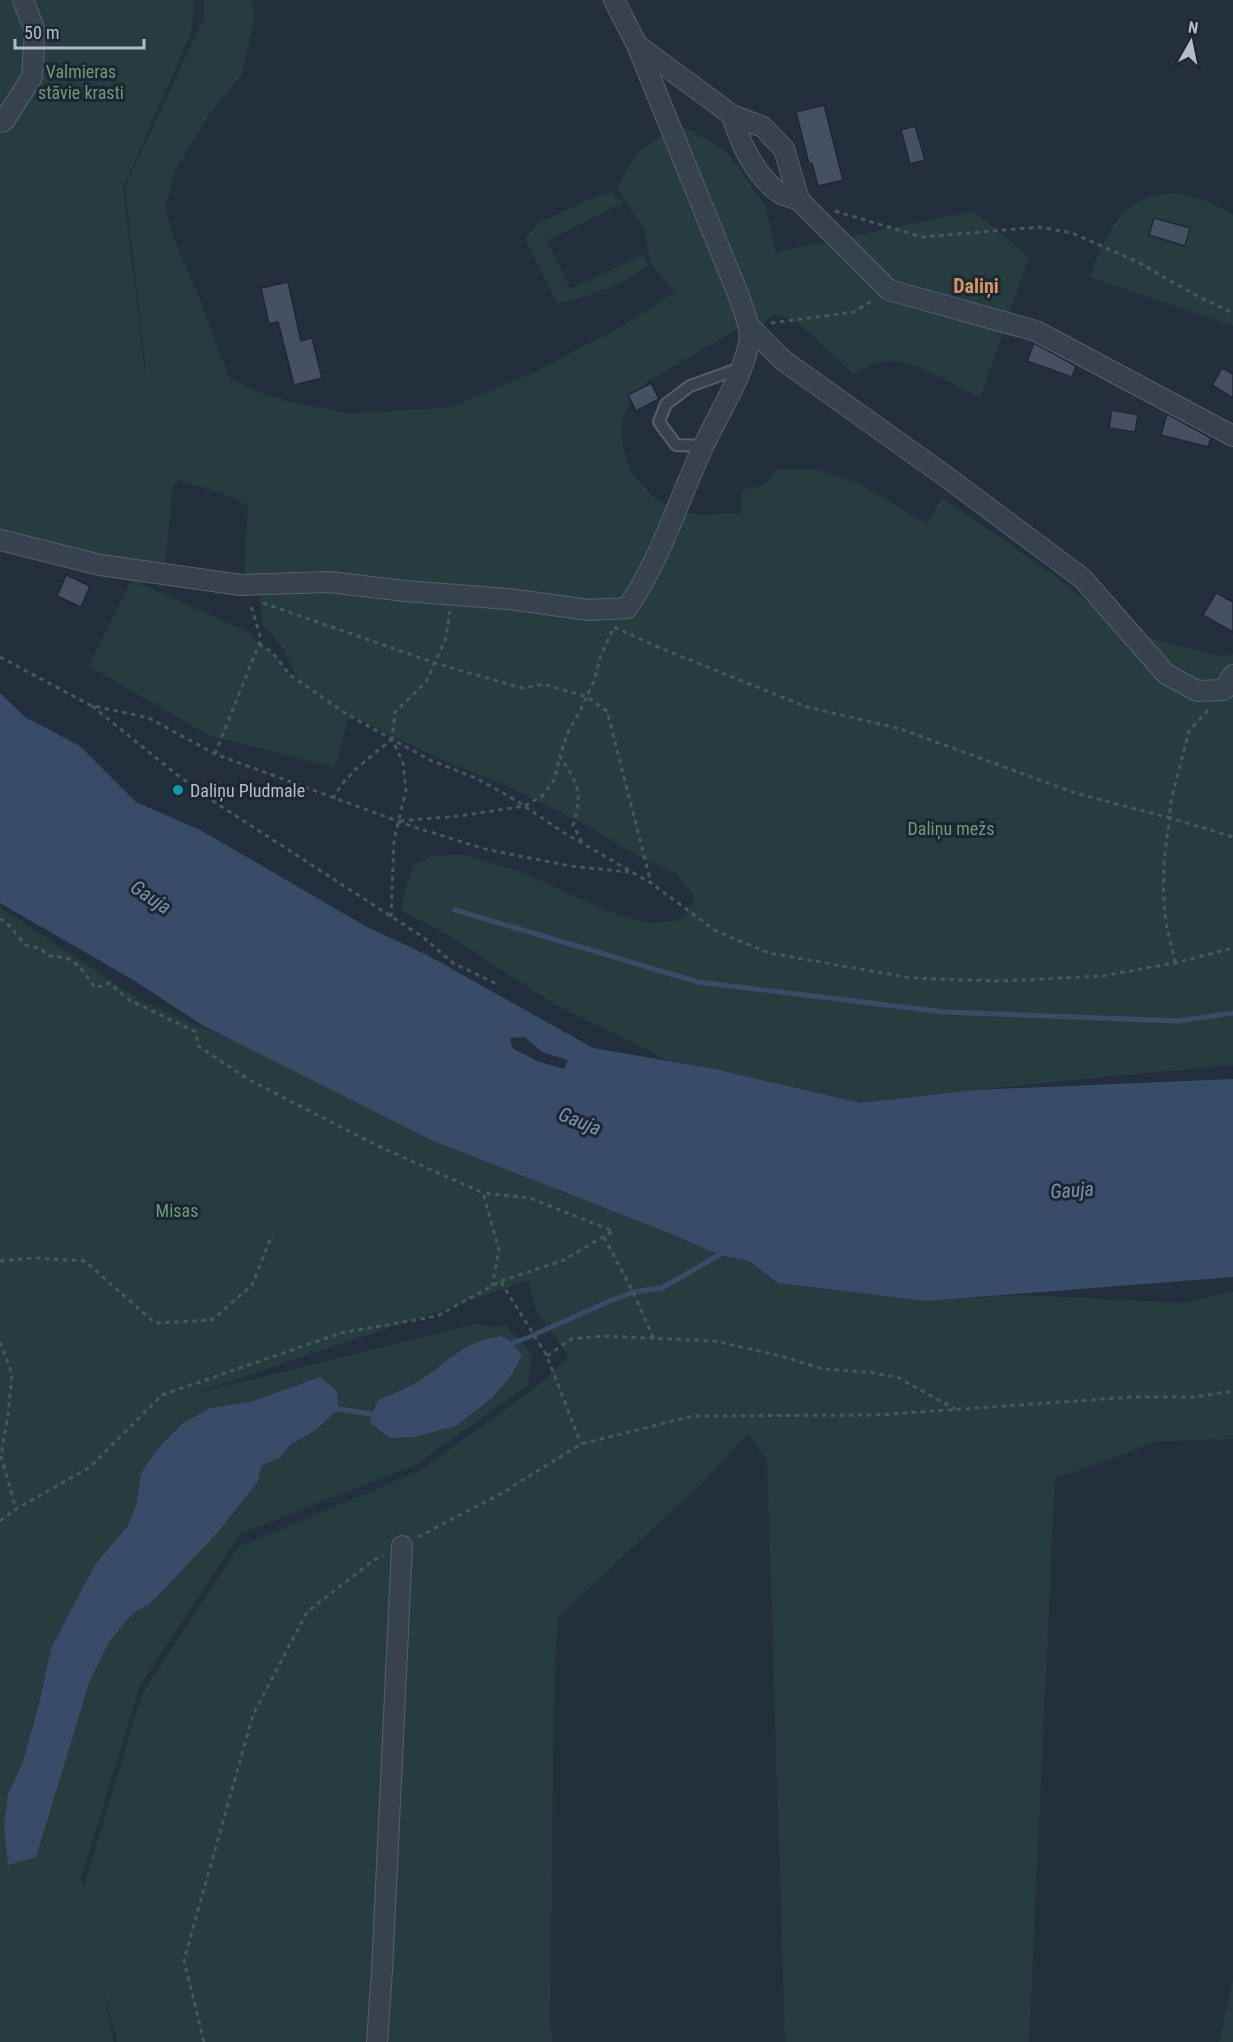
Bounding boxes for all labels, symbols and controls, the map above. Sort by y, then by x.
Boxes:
scale bar [15,12,144,50]
north arrow [1161,12,1221,72]
text: N [1187,18,1200,38]
text: 50 m [24,22,59,43]
park label: Valmieras stāvie krasti [38,61,124,103]
district label: Daliņi [953,274,999,299]
place label: Daliņu Pludmale [190,780,305,802]
marker: Daliņu Pludmale [171,783,185,797]
park label: Daliņu mežs [908,818,994,840]
water label: Gauja [126,875,176,919]
water label: Gauja [555,1102,605,1140]
water label: Gauja [1049,1177,1095,1203]
park label: Misas [156,1200,198,1221]

